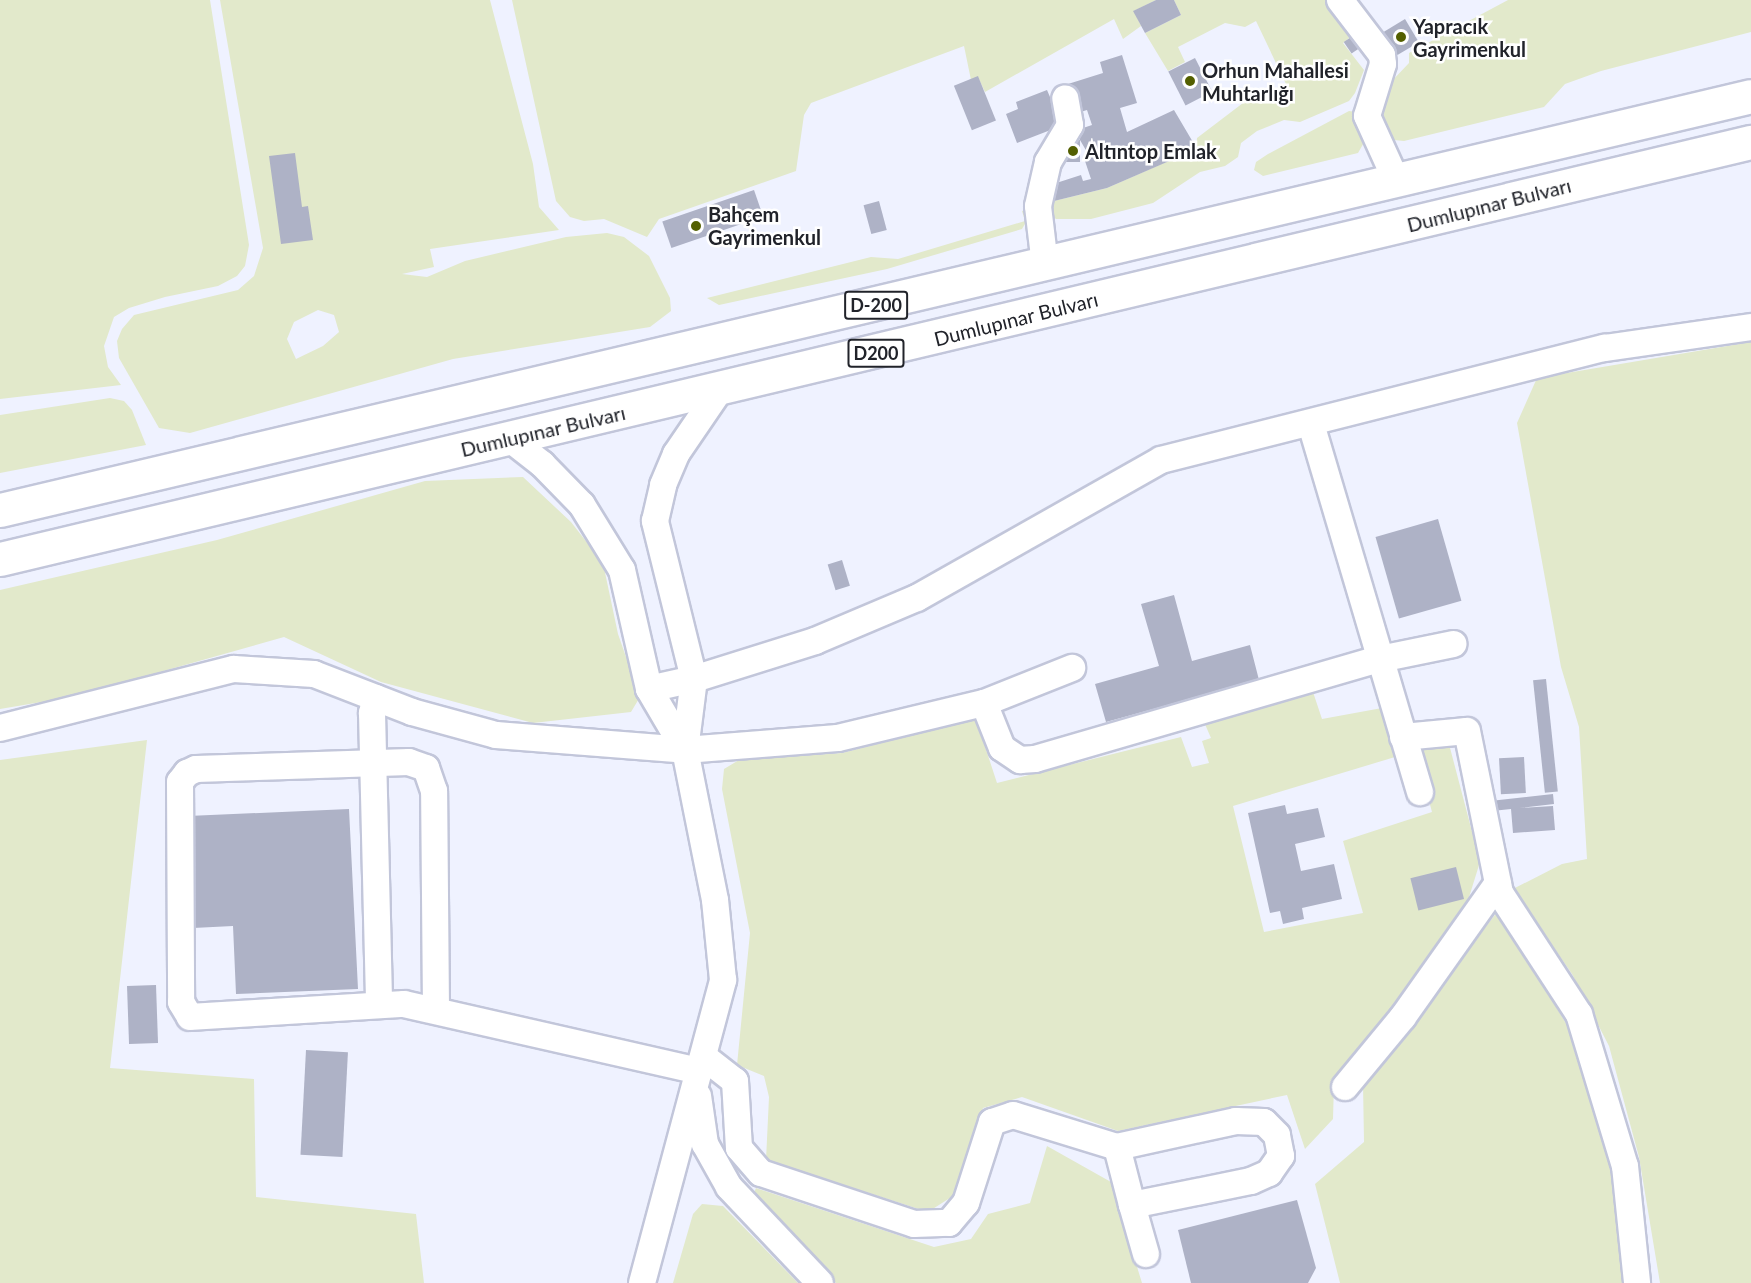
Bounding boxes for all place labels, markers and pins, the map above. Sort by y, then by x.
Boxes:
place label: Yapracık Gayrimenkul [1413,14,1526,61]
marker: Yapracık Gayrimenkul [1394,30,1408,44]
place label: Orhun Mahallesi Muhtarlığı [1202,58,1349,105]
marker: Orhun Mahallesi Muhtarlığı [1183,74,1197,88]
place label: Altıntop Emlak [1085,139,1217,163]
marker: Altıntop Emlak [1066,144,1080,158]
place label: Bahçem Gayrimenkul [708,202,821,249]
marker: Bahçem Gayrimenkul [689,219,703,233]

